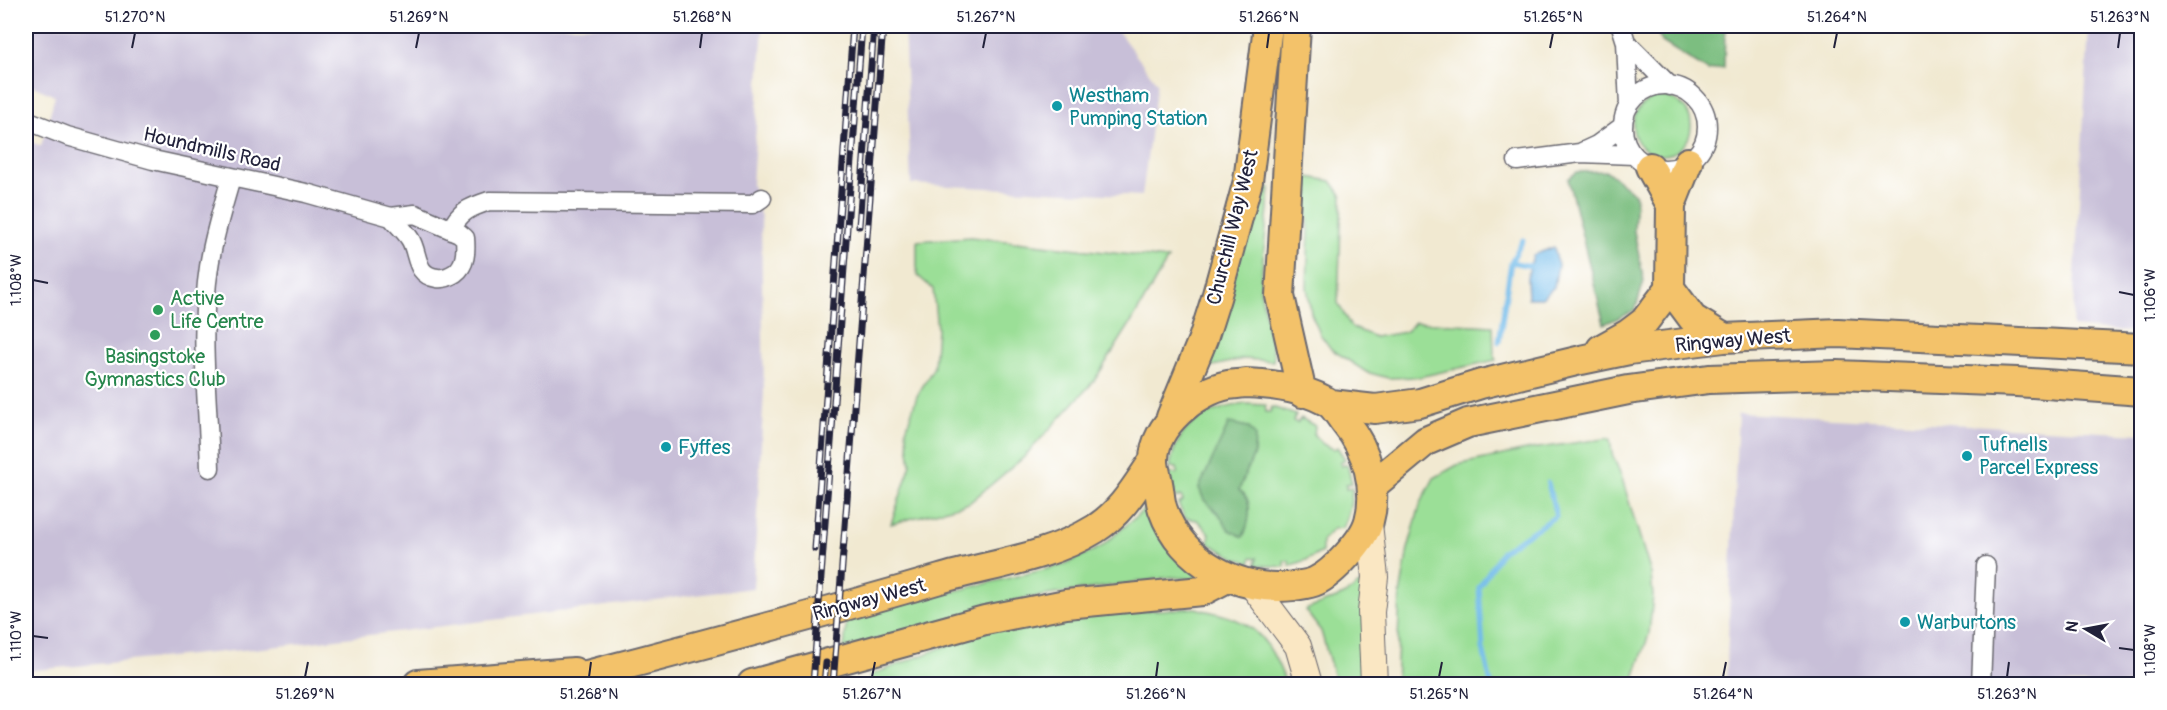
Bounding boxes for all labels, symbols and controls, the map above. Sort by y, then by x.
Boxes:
text: 51.270°N [105,8,165,27]
text: 51.269°N [390,8,448,27]
text: 51.268°N [673,8,731,27]
text: 51.267°N [957,8,1015,27]
text: 51.266°N [1239,8,1299,27]
text: 51.265°N [1523,8,1583,27]
text: 51.264°N [1807,8,1867,27]
text: 51.263°N [2090,8,2150,27]
place label: Westham Pumping Station [1069,83,1208,131]
marker: Westham Pumping Station [1050,99,1064,113]
street label: Houndmills Road [141,122,283,177]
street label: Churchill Way West [1201,146,1264,307]
text: 1.108°W [7,254,26,306]
text: 1.106°W [2141,268,2160,322]
place label: Active Life Centre [170,286,264,334]
marker: Active Life Centre [151,303,165,317]
street label: Ringway West [1674,323,1793,358]
marker: Basingstoke Gymnastics Club [148,328,162,342]
place label: Basingstoke Gymnastics Club [84,344,226,392]
place label: Tufnells Parcel Express [1979,432,2098,480]
place label: Fyffes [678,435,731,460]
marker: Fyffes [659,440,673,454]
marker: Tufnells Parcel Express [1960,449,1974,463]
street label: Ringway West [810,572,929,627]
north arrow [2056,599,2116,659]
place label: Warburtons [1917,610,2016,635]
text: 1.110°W [7,611,26,661]
marker: Warburtons [1898,615,1912,629]
text: N [2061,619,2083,634]
text: 1.108°W [2141,624,2160,676]
text: 51.269°N [276,685,334,704]
text: 51.268°N [560,685,618,704]
text: 51.267°N [843,685,901,704]
text: 51.266°N [1126,685,1186,704]
text: 51.265°N [1409,685,1469,704]
text: 51.264°N [1693,685,1753,704]
text: 51.263°N [1977,685,2037,704]

